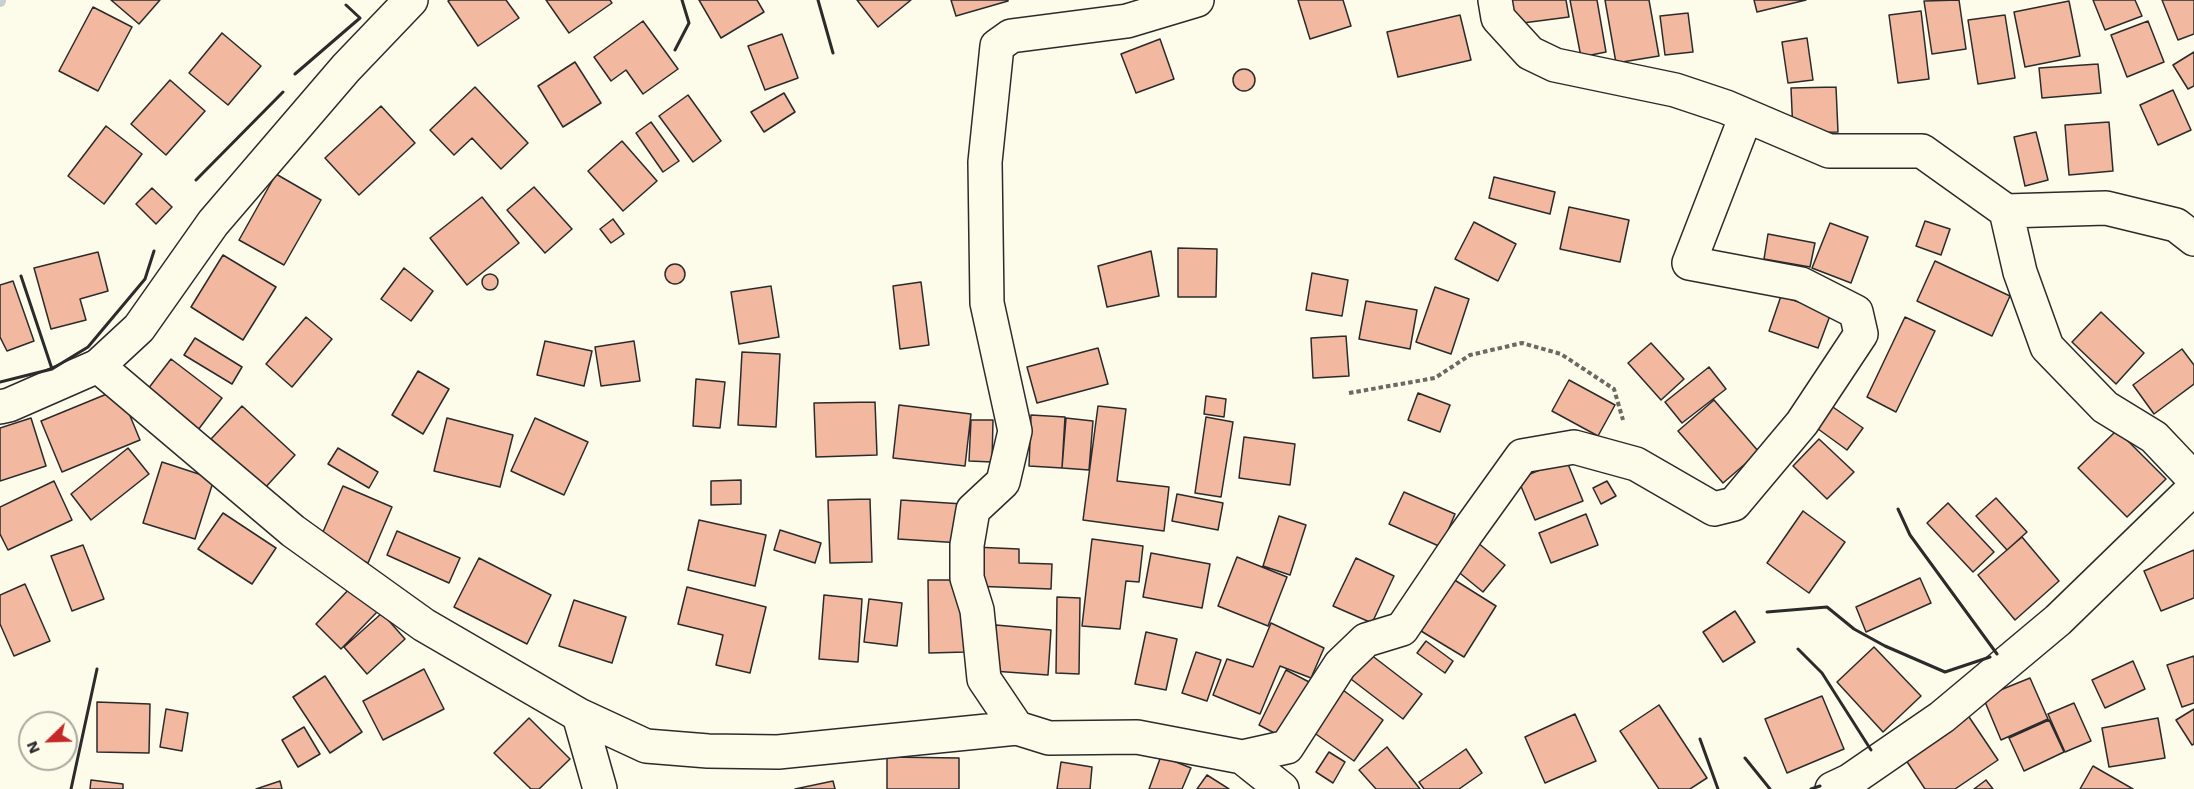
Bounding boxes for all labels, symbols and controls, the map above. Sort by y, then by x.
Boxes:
north arrow [18,711,78,771]
text: N [22,738,44,757]

